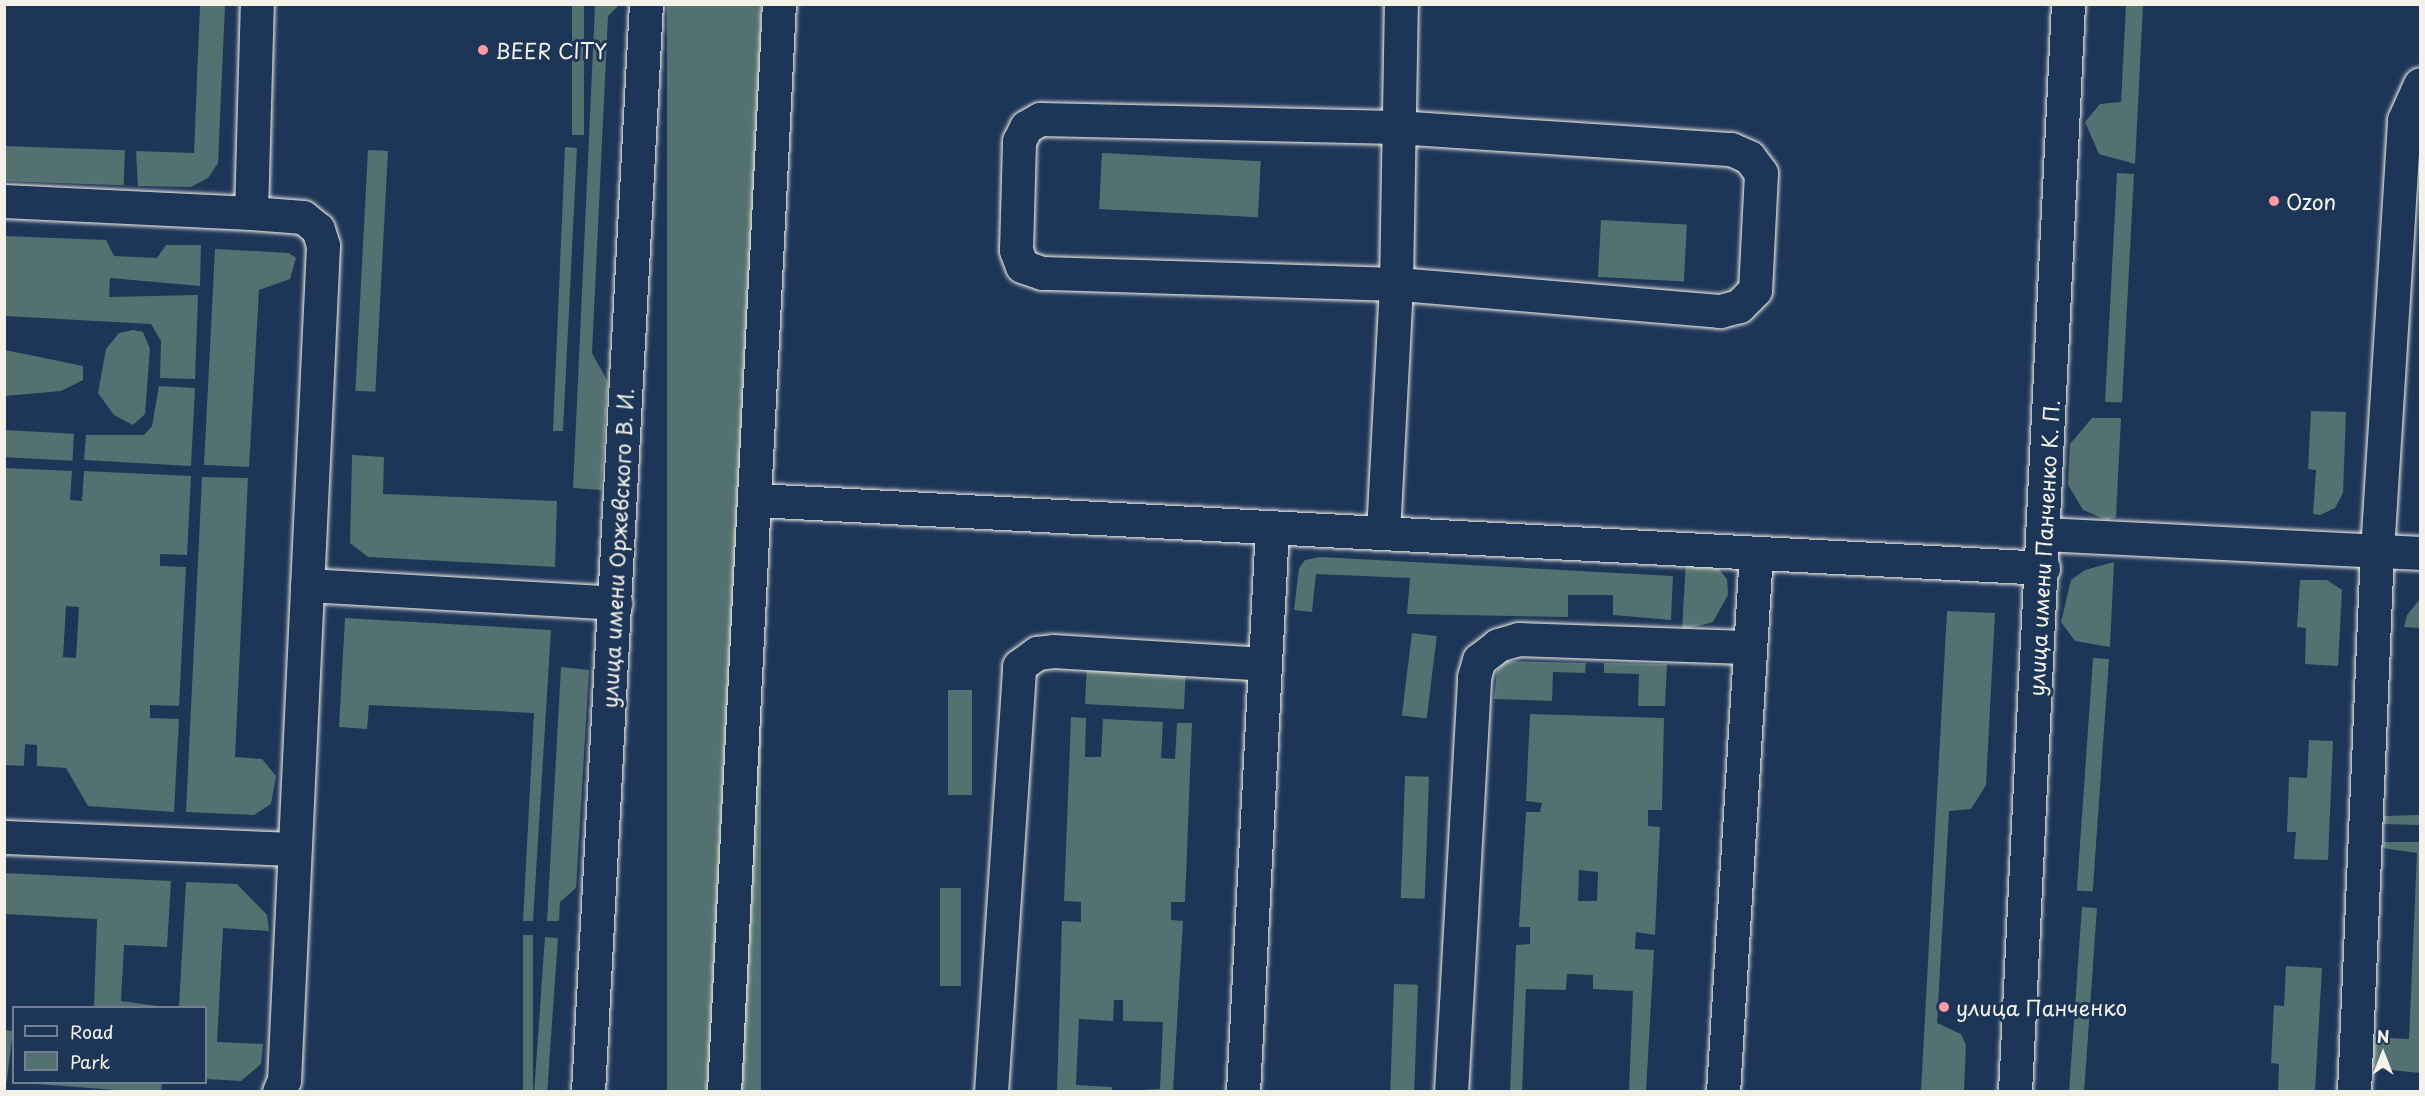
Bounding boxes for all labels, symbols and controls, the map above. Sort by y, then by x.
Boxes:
place label: BEER CITY [495,37,608,63]
marker: BEER CITY [476,43,490,57]
place label: Ozon [2286,188,2336,214]
marker: Ozon [2267,194,2281,208]
street label: улица имени Оржевского В. И. [596,386,638,710]
street label: улица имени Панченко К. П. [2023,397,2063,699]
place label: улица Панченко [1956,994,2127,1020]
marker: улица Панченко [1937,1000,1951,1014]
legend [12,1006,207,1084]
text: Road [70,1018,114,1045]
north arrow [2353,1024,2413,1084]
text: N [2377,1024,2389,1048]
text: Park [70,1048,110,1075]

